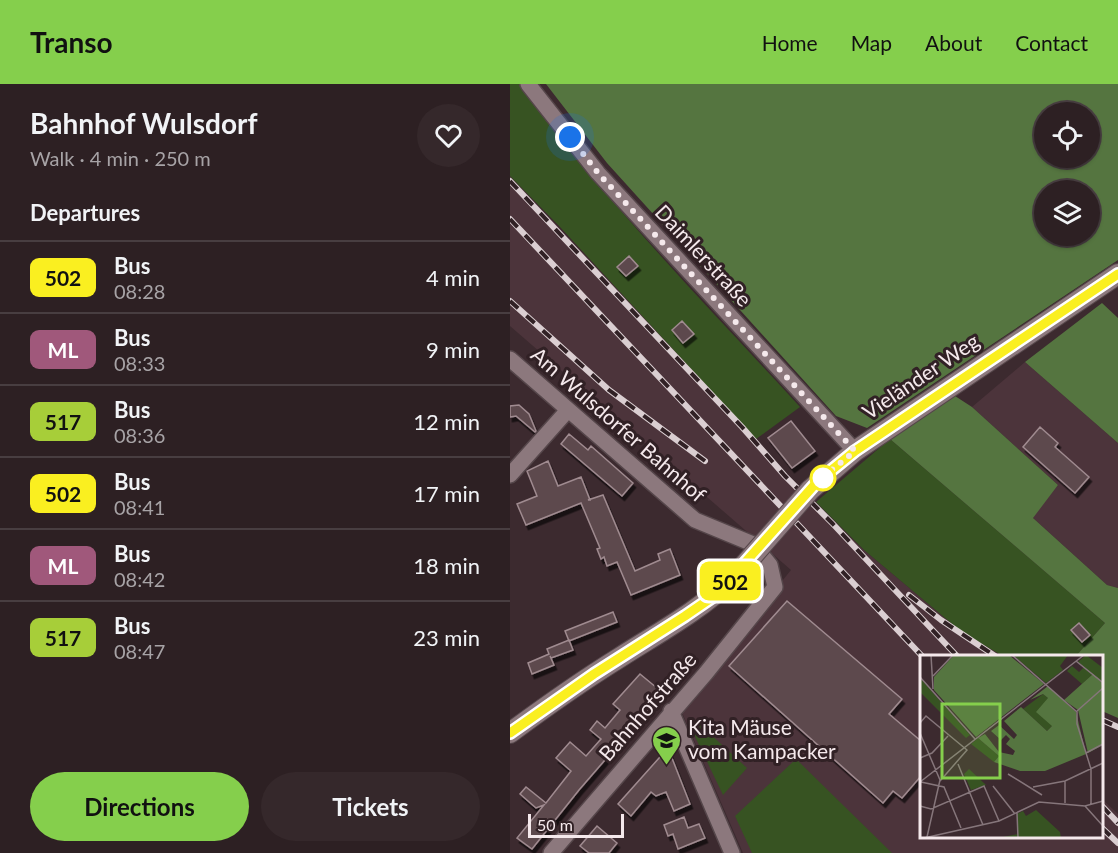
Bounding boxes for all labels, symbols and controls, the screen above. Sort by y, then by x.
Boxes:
text: Transo [30,25,113,59]
text: Home [762,30,818,55]
text: Map [851,30,892,55]
text: About [925,30,982,55]
text: Contact [1015,30,1088,55]
map controls [1034,102,1100,246]
button: locate [1034,102,1100,168]
button: heart [417,104,480,167]
text: Bahnhof Wulsdorf [30,106,257,140]
your location [555,122,585,152]
text: Walk · 4 min · 250 m [30,146,211,170]
button: layers [1034,180,1100,246]
text: Departures [30,199,140,226]
street label: Daimlerstraße [651,199,758,311]
text: Bus [114,252,150,279]
text: 4 min [426,264,480,291]
text: 502 [45,265,81,290]
text: 08:28 [114,279,165,303]
text: Bus [114,324,150,351]
street label: Vieländer Weg [857,328,983,424]
text: 9 min [426,336,480,363]
text: ML [48,337,78,362]
street label: Am Wulsdorfer Bahnhof [527,341,712,507]
text: 08:33 [114,351,165,375]
text: Bus [114,396,150,423]
text: 12 min [413,408,480,435]
text: 517 [45,409,81,434]
text: 08:36 [114,423,165,447]
unlabelled marker [810,465,836,491]
text: Bus [114,468,150,495]
text: 17 min [413,480,480,507]
text: 502 [45,481,81,506]
text: 08:41 [114,495,165,519]
text: Bus [114,540,150,567]
text: 18 min [413,552,480,579]
text: ML [48,553,78,578]
line badge: 502 [696,562,764,600]
text: 08:42 [114,567,165,591]
text: 502 [712,569,748,594]
text: Bus [114,612,150,639]
text: 23 min [413,624,480,651]
text: 517 [45,625,81,650]
text: 08:47 [114,639,165,663]
street label: Bahnhofstraße [593,647,701,765]
inset map [920,655,1103,838]
place label: Kita Mäuse vom Kampacker [688,714,836,763]
school or university icon: Kita Mäuse vom Kampacker [651,724,683,766]
button: Directions [30,772,249,841]
button: Tickets [261,772,480,841]
scale bar [528,811,624,838]
text: 50 m [537,815,573,834]

